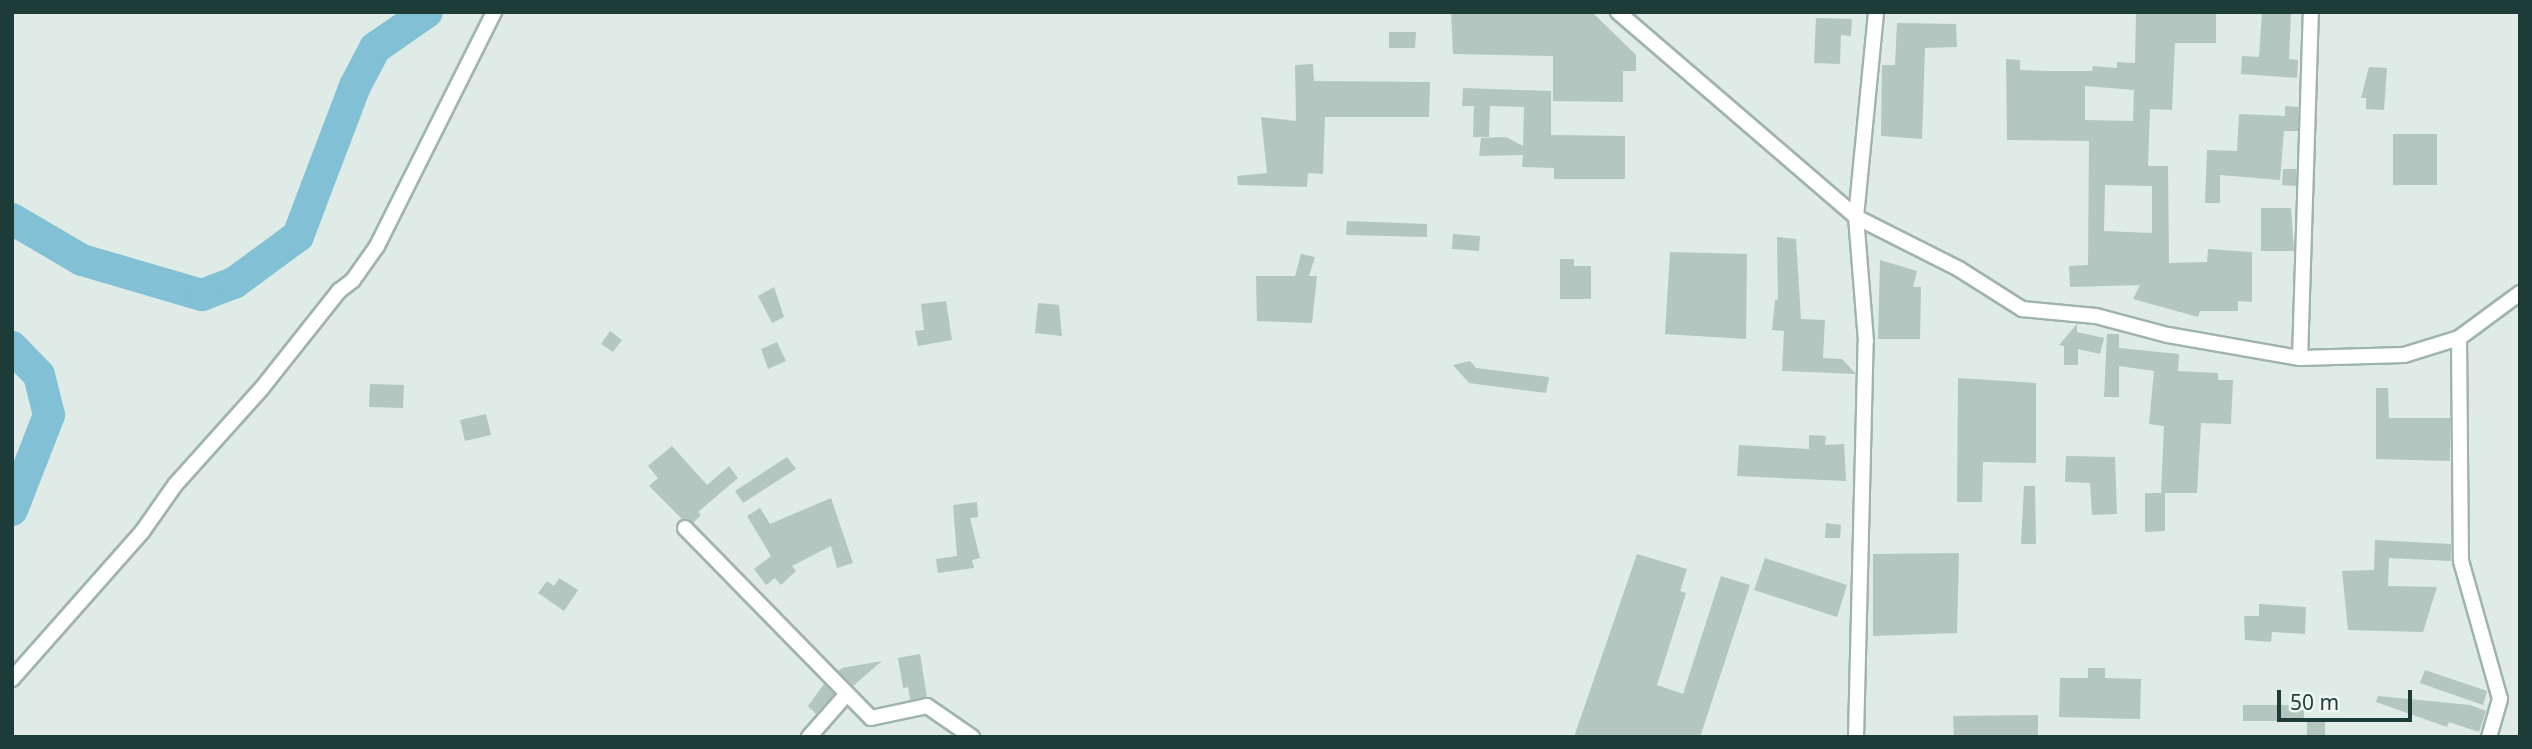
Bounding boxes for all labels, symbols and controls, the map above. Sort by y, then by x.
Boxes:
scale bar [2280,676,2415,720]
text: 50 m [2290,688,2339,716]

